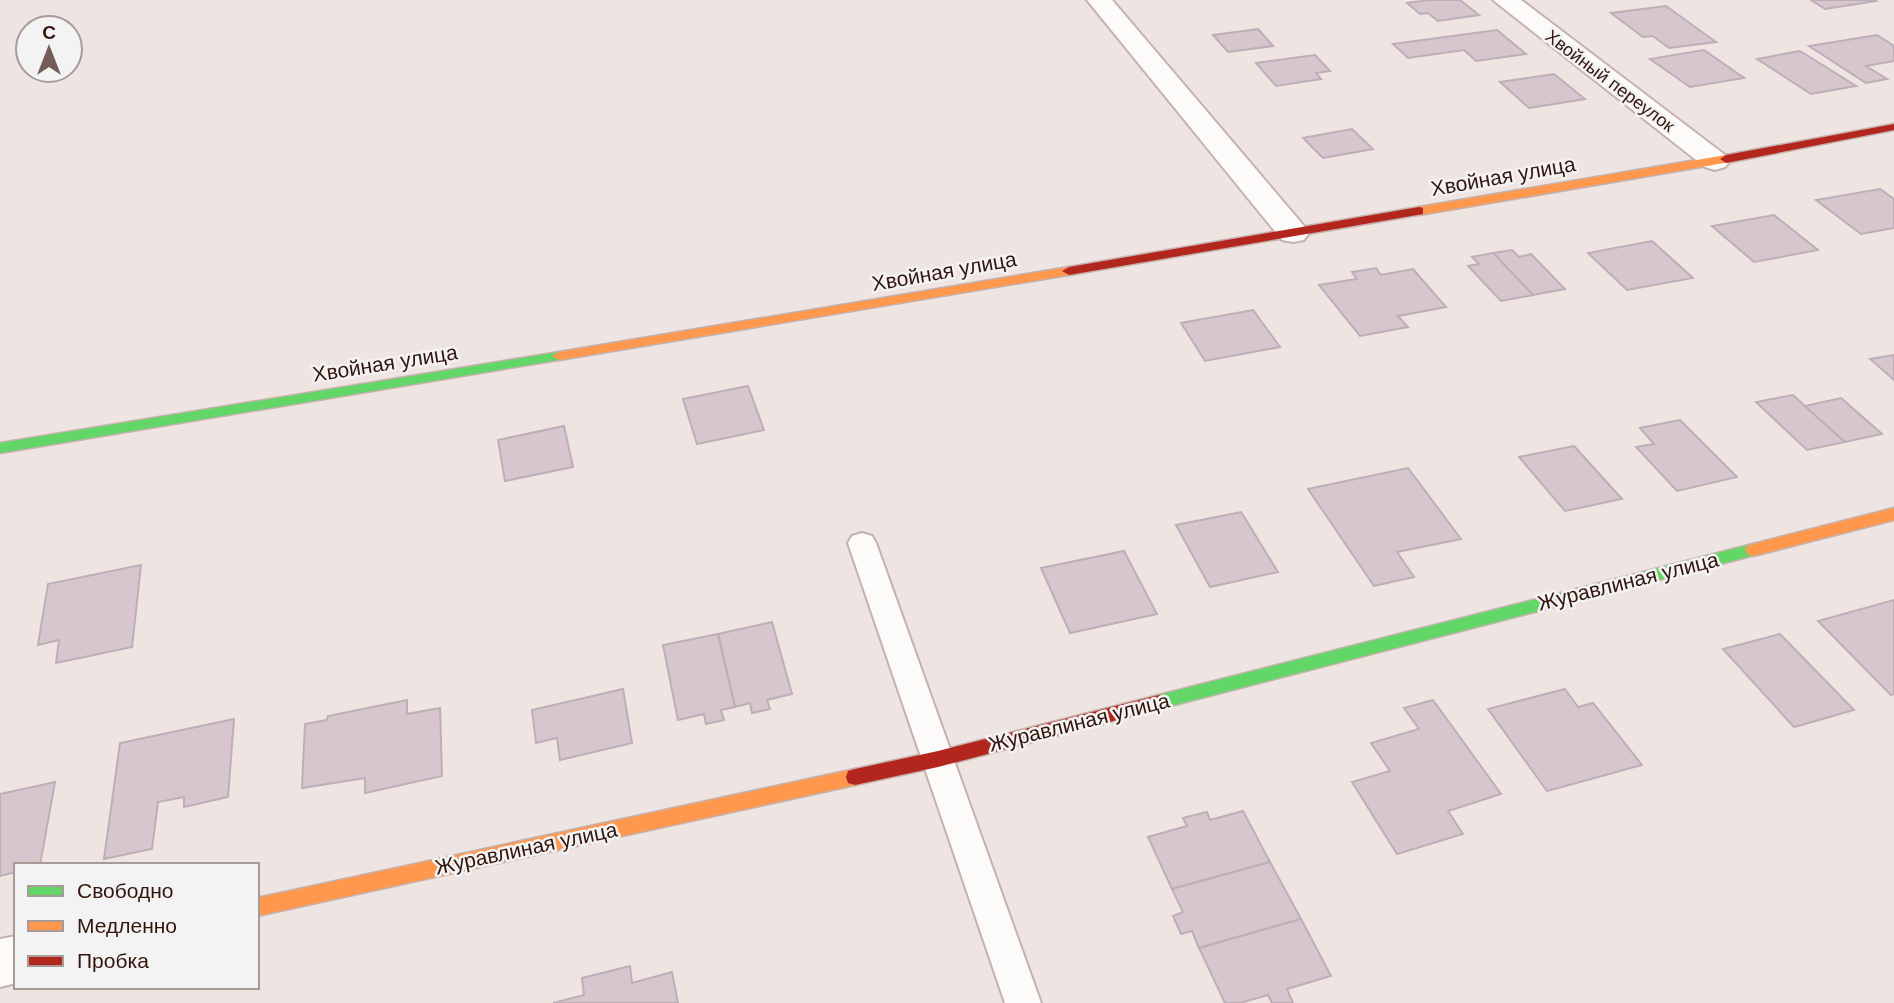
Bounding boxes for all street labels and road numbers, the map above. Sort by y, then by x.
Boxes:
street label: Хвойный переулок [1542,26,1678,136]
street label: Хвойная улица [1429,152,1577,200]
street label: Хвойная улица [870,247,1018,295]
street label: Хвойная улица [311,340,459,386]
street label: Журавлиная улица [1535,547,1721,615]
street label: Журавлиная улица [986,688,1172,756]
street label: Журавлиная улица [433,817,619,879]

